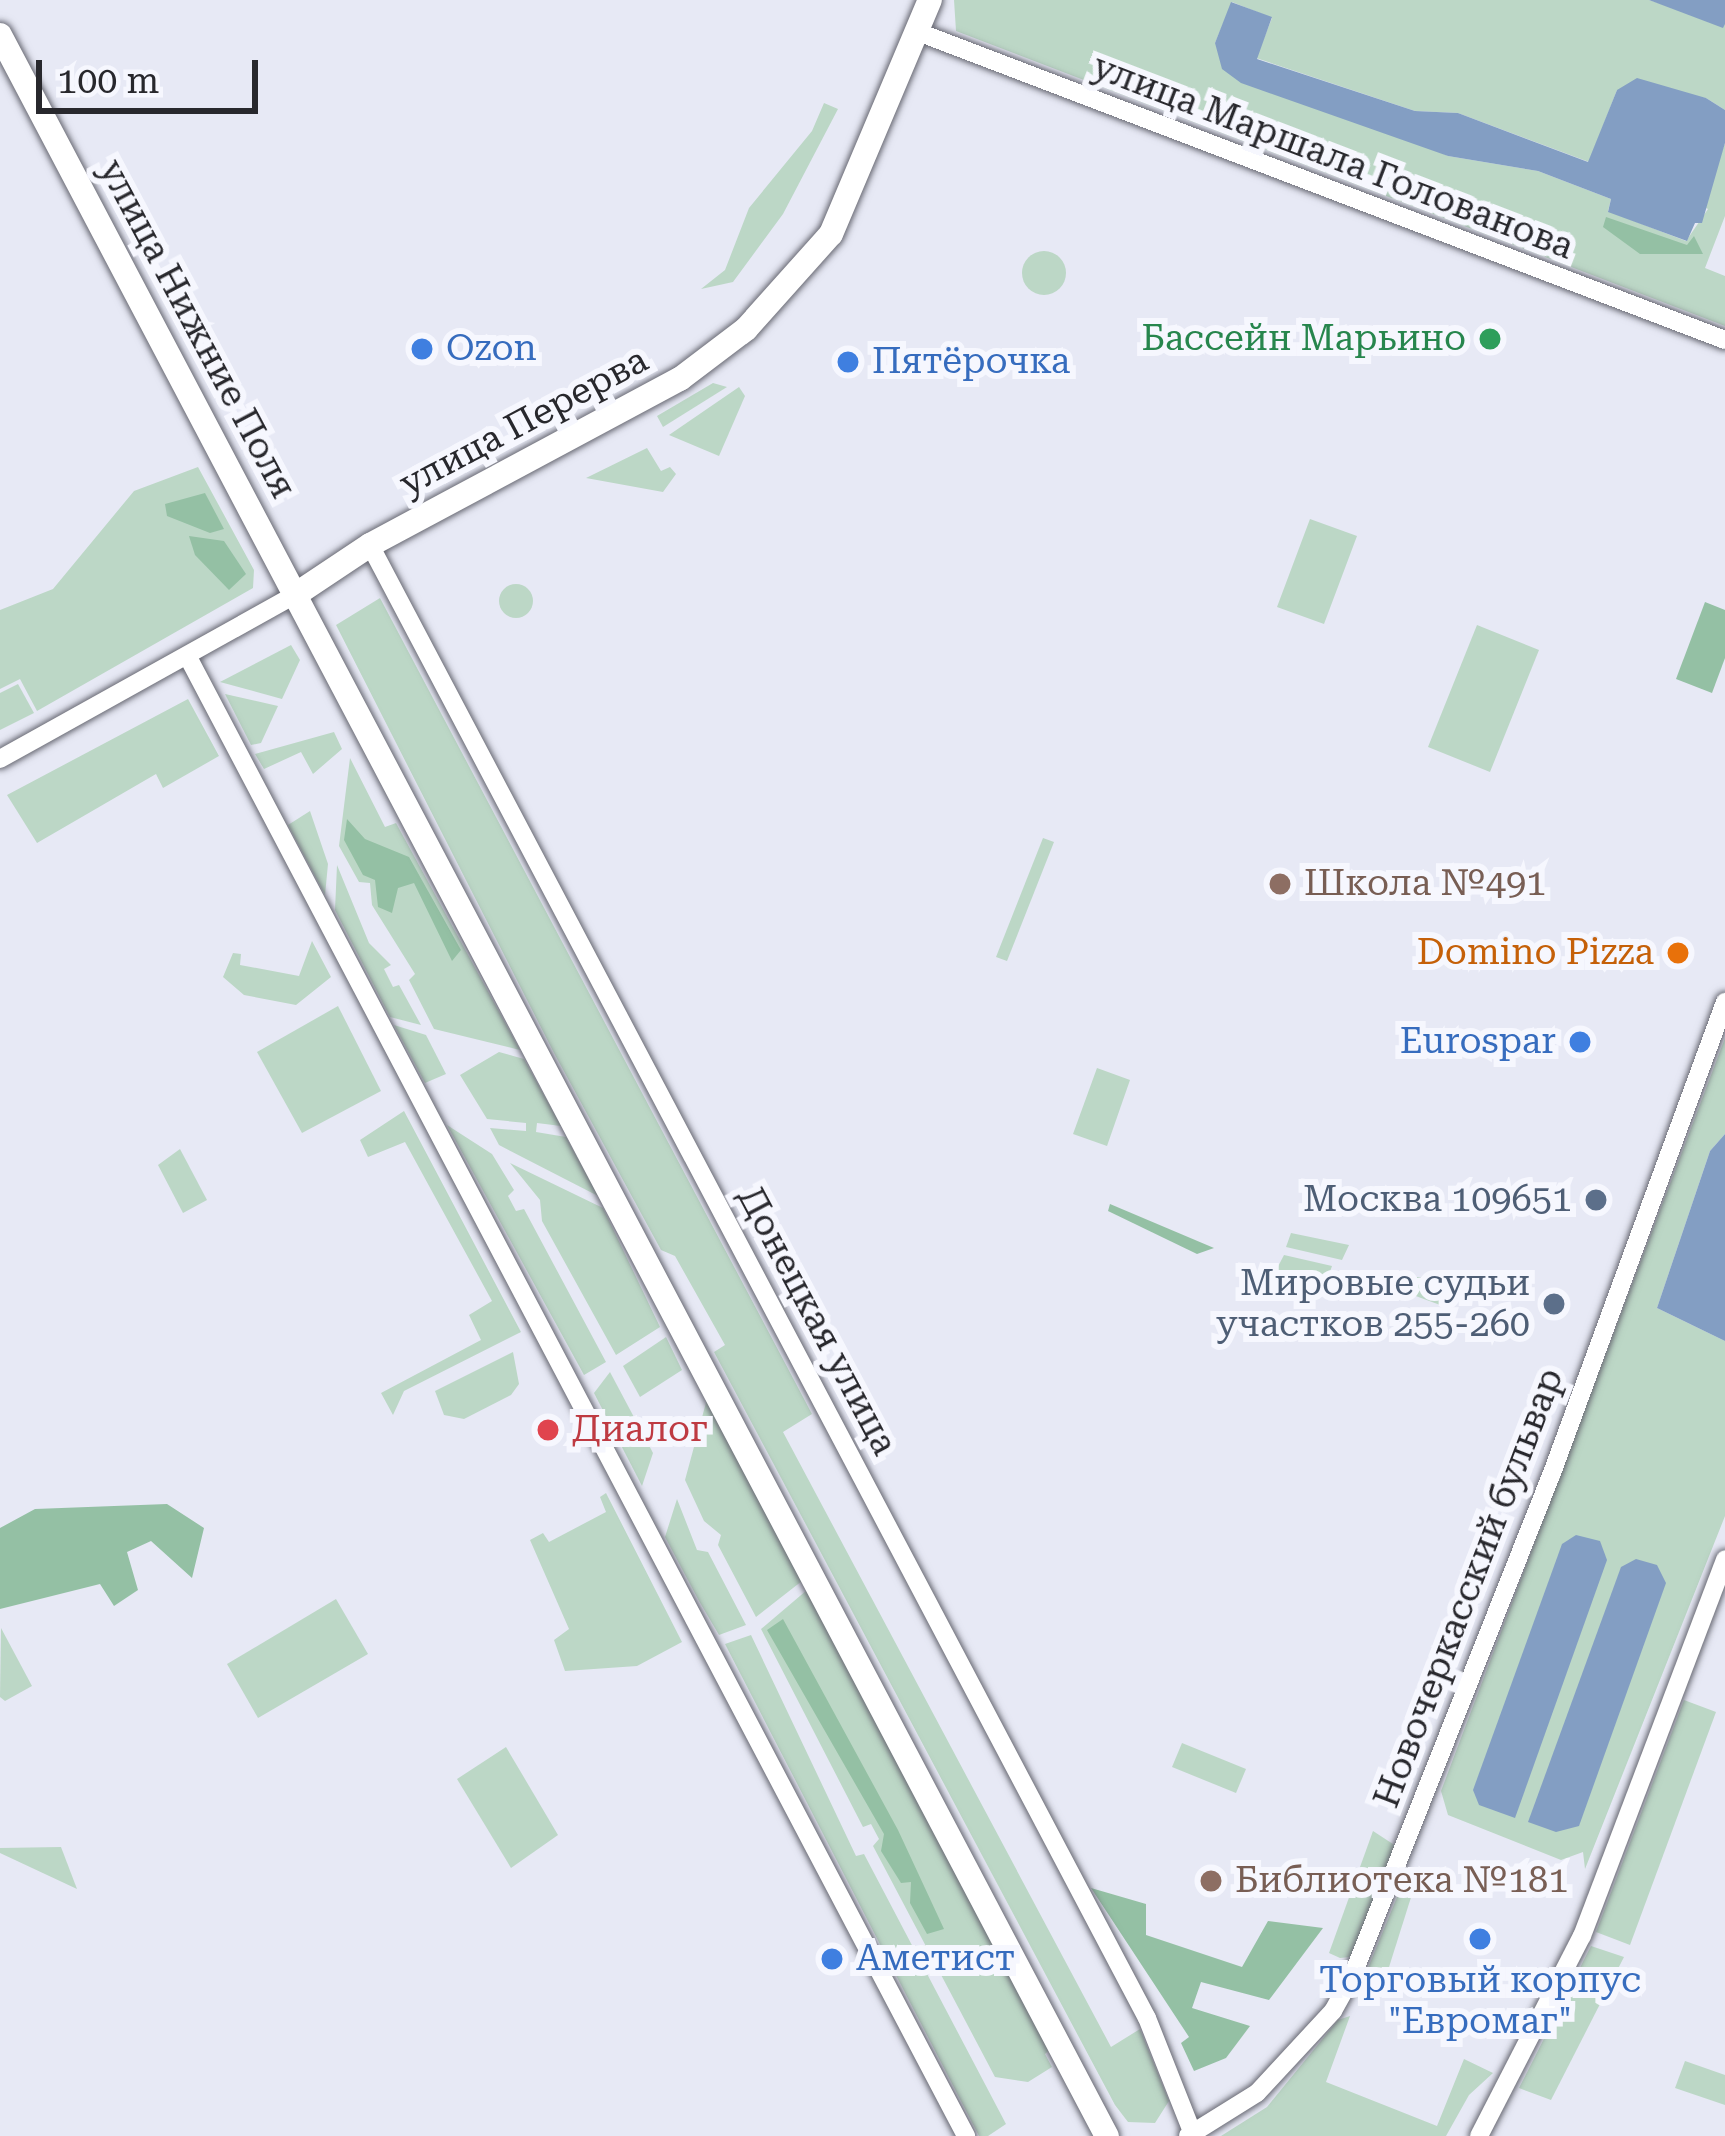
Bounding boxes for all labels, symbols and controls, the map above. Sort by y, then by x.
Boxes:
scale bar [42,36,264,110]
street label: улица Маршала Голованова [1086,45,1580,269]
text: 100 m [57,60,159,102]
street label: улица Нижние Поля [89,152,305,506]
place label: Бассейн Марьино [1142,317,1466,361]
marker: Бассейн Марьино [1477,326,1503,352]
place label: Ozon [446,327,537,371]
marker: Ozon [409,336,435,362]
street label: улица Перерва [393,338,655,506]
place label: Пятёрочка [872,340,1070,384]
marker: Пятёрочка [835,349,861,375]
place label: Школа №491 [1304,862,1546,906]
marker: Школа №491 [1267,871,1293,897]
place label: Domino Pizza [1417,931,1654,975]
marker: Domino Pizza [1665,940,1691,966]
place label: Eurospar [1400,1020,1556,1064]
marker: Eurospar [1567,1029,1593,1055]
place label: Москва 109651 [1303,1178,1572,1222]
street label: Донецкая улица [728,1179,906,1463]
marker: Москва 109651 [1583,1187,1609,1213]
place label: Мировые судьи участков 255-260 [1216,1261,1530,1346]
marker: Мировые судьи участков 255-260 [1541,1291,1567,1317]
street label: Новочеркасский бульвар [1365,1362,1573,1814]
place label: Диалог [572,1408,708,1452]
marker: Диалог [535,1417,561,1443]
place label: Библиотека №181 [1235,1859,1568,1903]
marker: Библиотека №181 [1198,1868,1224,1894]
marker: Торговый корпус "Евромаг" [1467,1926,1493,1952]
place label: Аметист [856,1937,1015,1981]
marker: Аметист [819,1946,845,1972]
place label: Торговый корпус "Евромаг" [1319,1958,1641,2043]

